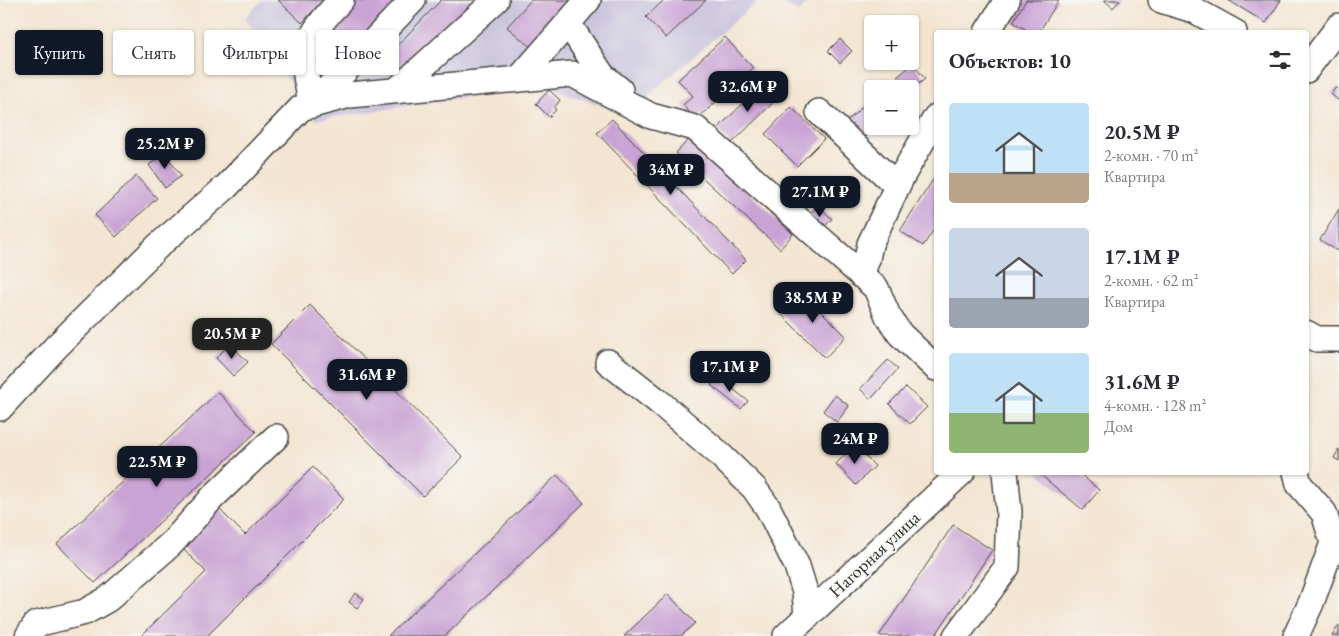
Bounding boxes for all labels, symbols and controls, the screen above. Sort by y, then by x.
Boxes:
map controls [864,15,919,135]
button: + [864,15,919,70]
chip: Купить [15,30,103,75]
chip: Снять [113,30,194,75]
chip: Фильтры [204,30,306,75]
chip: Новое [316,30,399,75]
icon: filters [1266,46,1294,74]
text: Объектов: 10 [949,47,1071,74]
pin: 32.6M ₽ [702,70,794,113]
text: 32.6M ₽ [719,76,777,97]
button: − [864,80,919,135]
text: 20.5M ₽ [1104,118,1180,145]
icon: home [989,123,1049,183]
pin: 25.2M ₽ [119,128,211,170]
text: 25.2M ₽ [136,133,194,154]
text: 2-комн. · 70 m² [1104,145,1199,166]
pin: 34M ₽ [636,154,706,196]
text: 34M ₽ [648,159,694,180]
text: Квартира [1104,166,1165,187]
pin: 27.1M ₽ [774,176,866,218]
text: 27.1M ₽ [791,181,849,202]
text: 17.1M ₽ [1104,243,1180,270]
icon: home [989,248,1049,308]
text: 2-комн. · 62 m² [1104,270,1199,291]
pin: 38.5M ₽ [767,282,859,324]
text: 38.5M ₽ [784,287,842,308]
text: Квартира [1104,291,1165,312]
pin: 20.5M ₽ [186,318,278,360]
text: 20.5M ₽ [203,323,261,344]
pin: 17.1M ₽ [684,350,776,393]
text: 17.1M ₽ [701,356,759,377]
pin: 31.6M ₽ [321,358,413,401]
text: 31.6M ₽ [338,364,396,385]
text: 31.6M ₽ [1104,368,1180,395]
icon: home [989,373,1049,433]
text: 4-комн. · 128 m² [1104,395,1206,416]
text: Дом [1104,416,1133,437]
pin: 24M ₽ [820,422,890,465]
text: 24M ₽ [832,428,878,449]
pin: 22.5M ₽ [111,446,203,488]
text: 22.5M ₽ [128,451,186,472]
street label: Нагорная улица [824,505,925,602]

